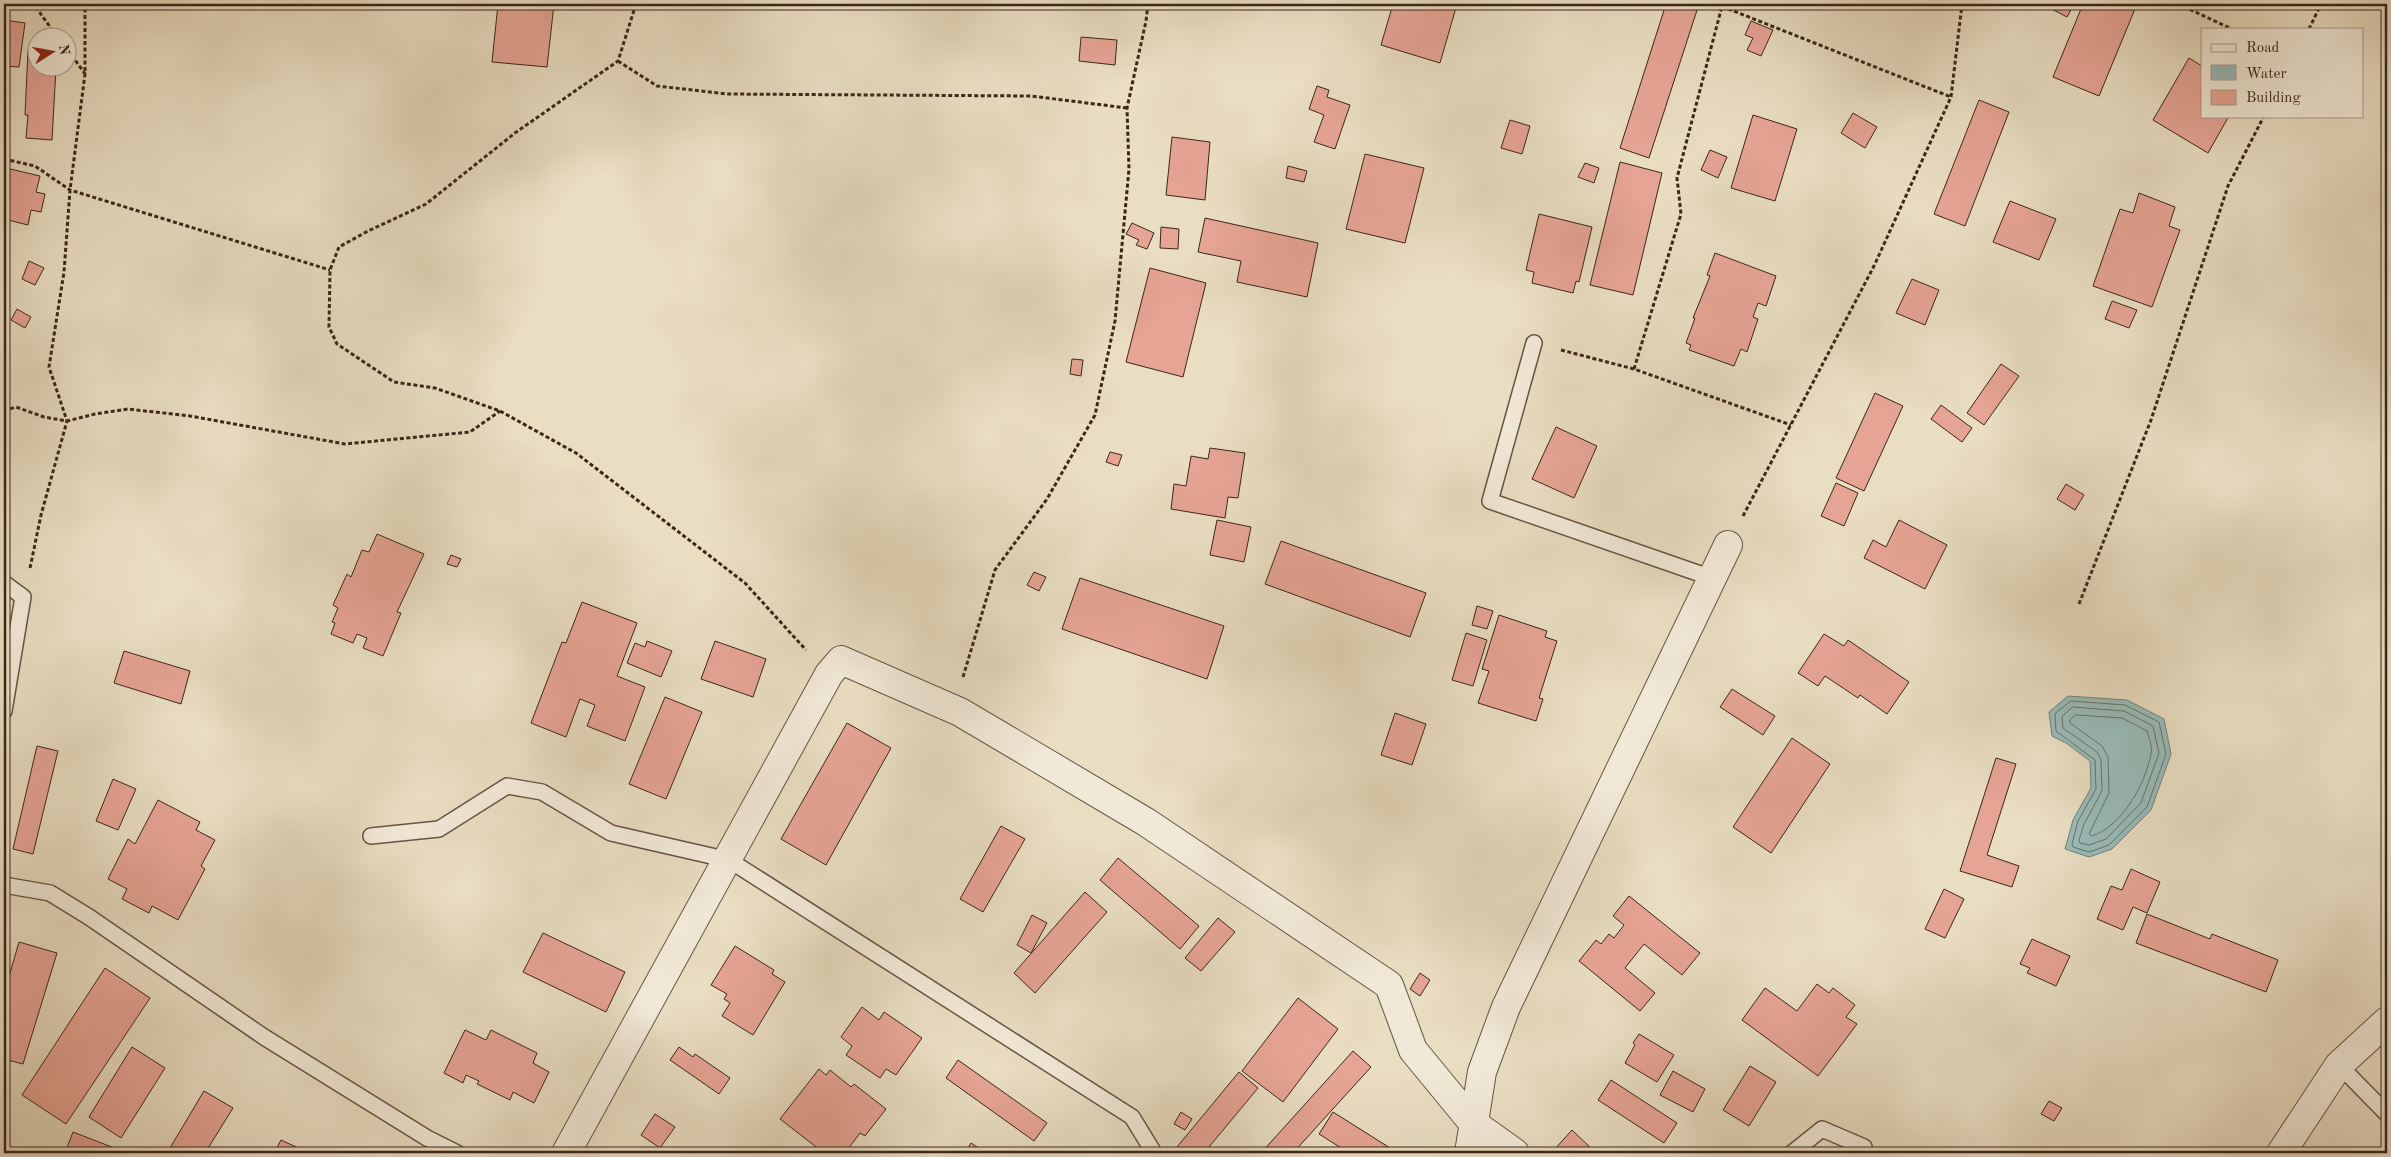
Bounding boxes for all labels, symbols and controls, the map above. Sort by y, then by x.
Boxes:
north arrow [28,28,78,78]
legend [2201,28,2364,118]
text: Road [2246,41,2280,56]
text: N [56,43,72,57]
text: Water [2246,67,2287,82]
text: Building [2246,91,2301,106]

